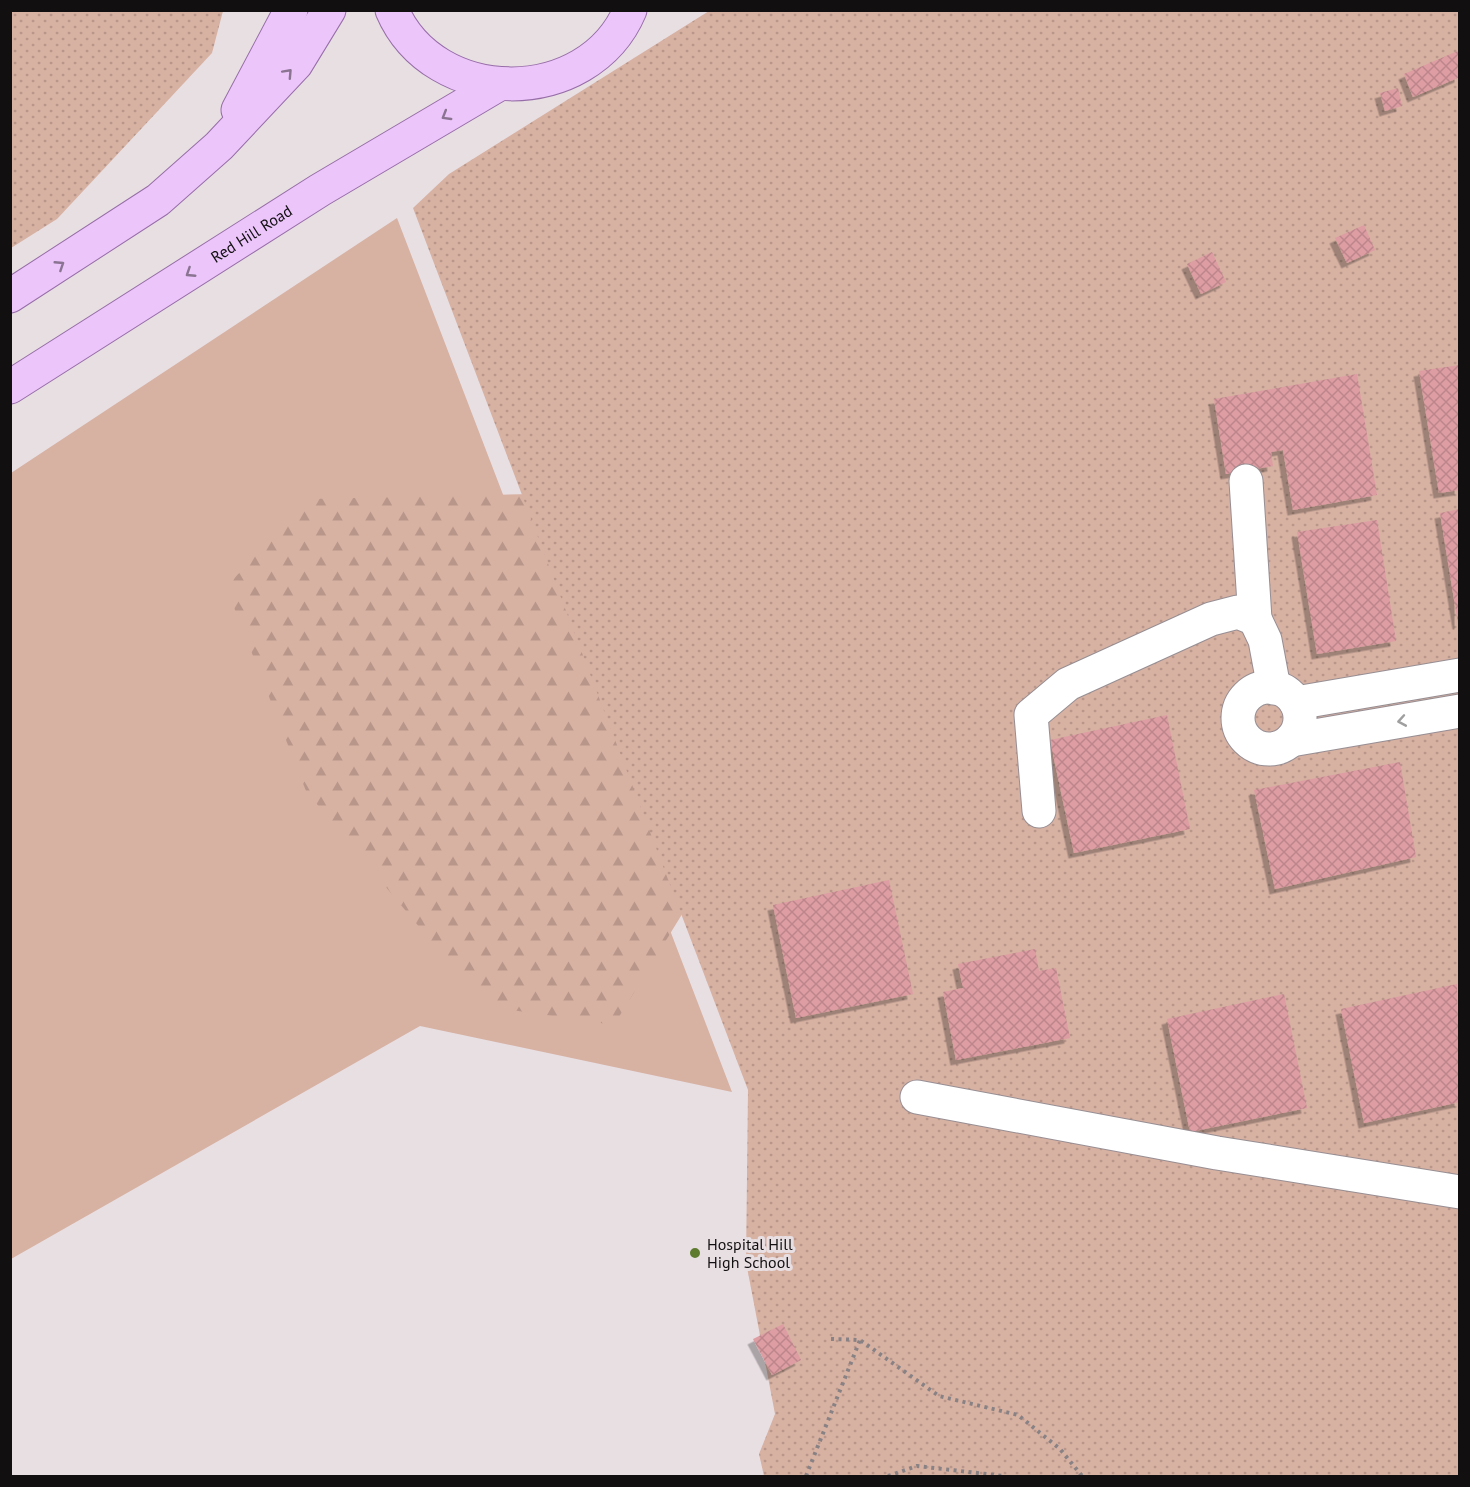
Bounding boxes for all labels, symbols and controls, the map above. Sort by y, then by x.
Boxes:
one-way arrow [281,69,292,79]
one-way arrow [442,109,452,120]
street label: Red Hill Road [207,200,296,267]
one-way arrow [53,261,64,272]
one-way arrow [186,265,196,277]
one-way arrow [1397,714,1407,727]
place label: Hospital Hill High School [707,1234,793,1272]
marker: Hospital Hill High School [688,1246,702,1260]

